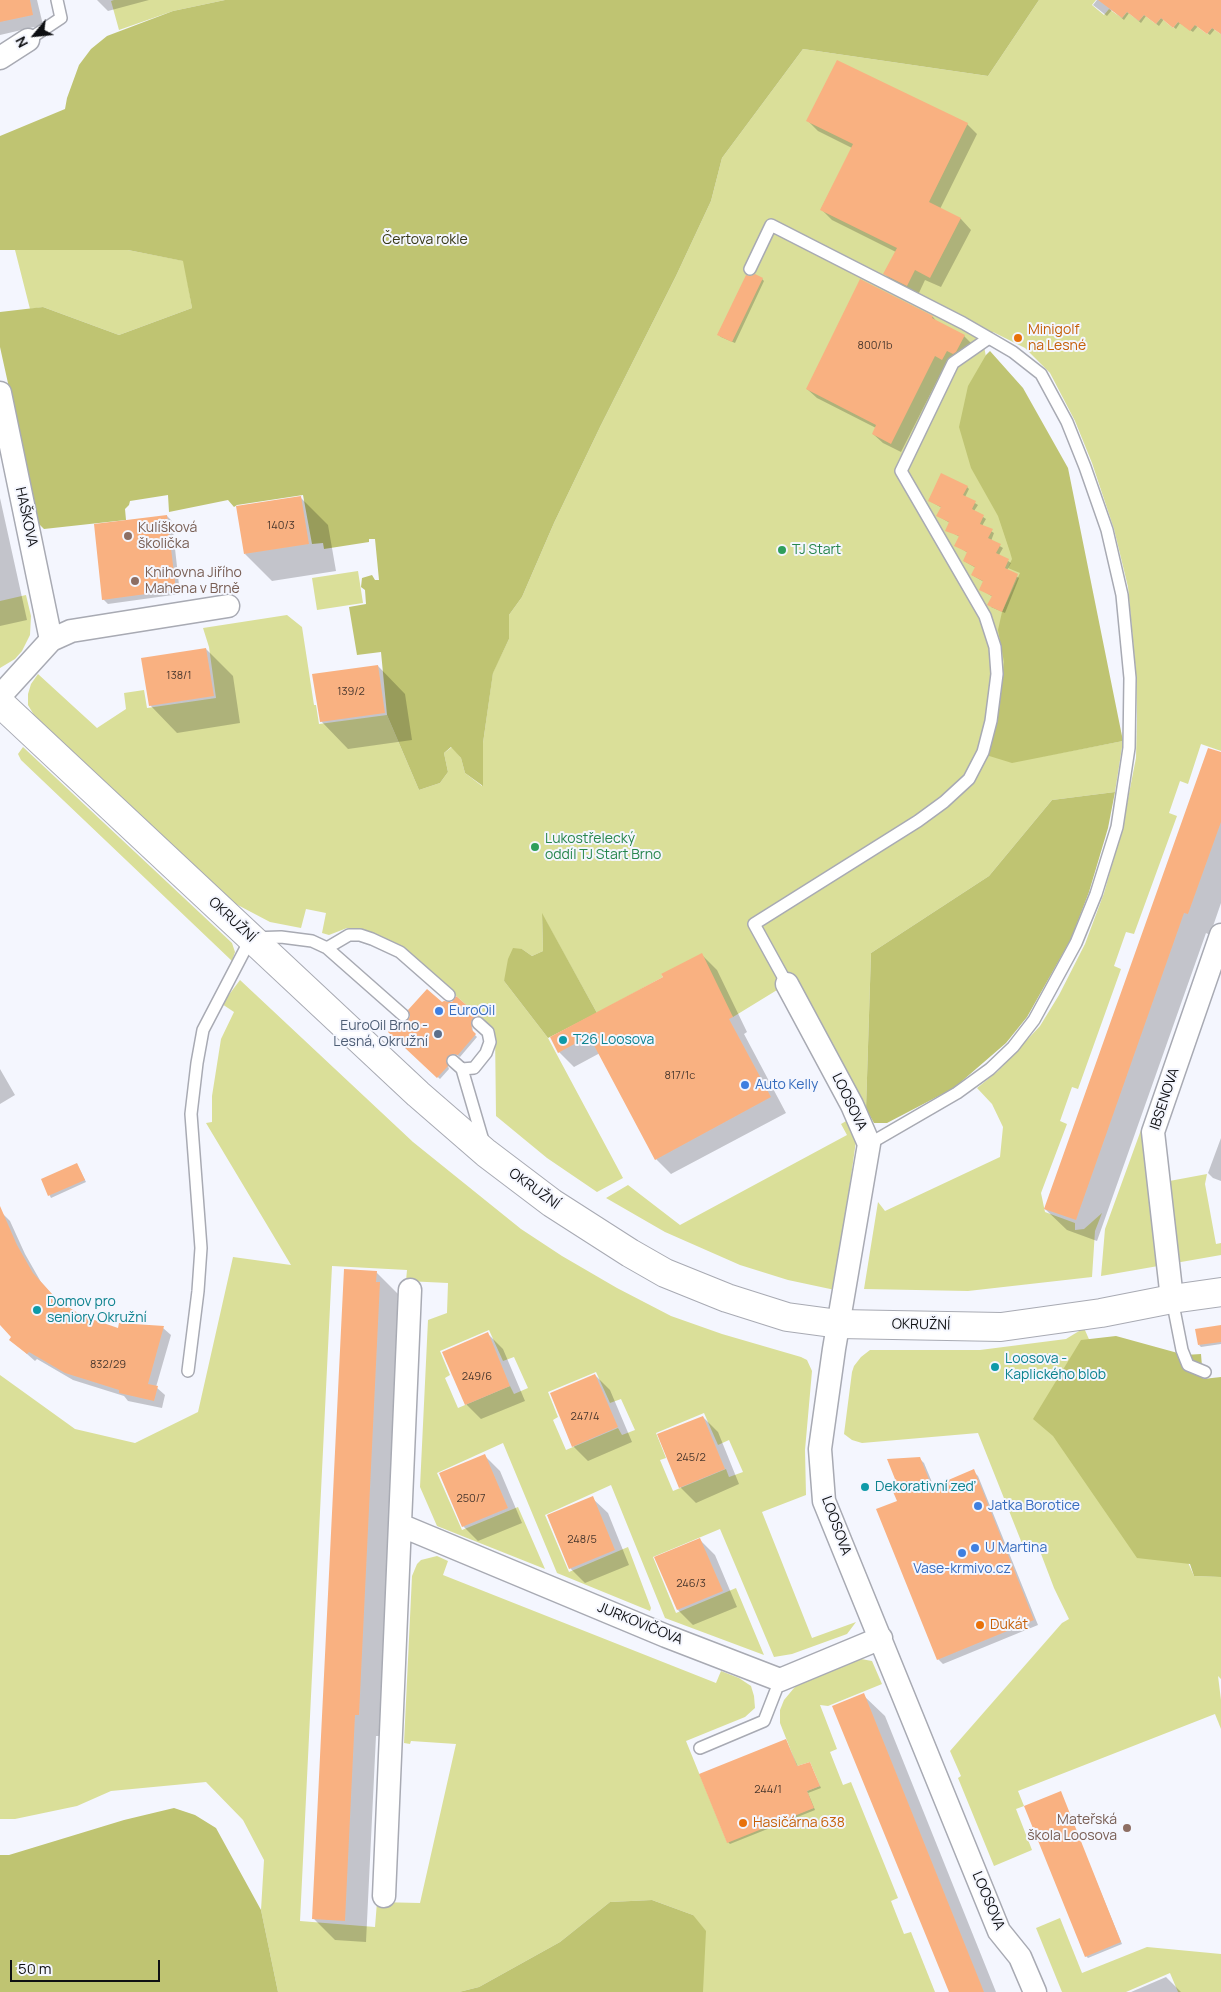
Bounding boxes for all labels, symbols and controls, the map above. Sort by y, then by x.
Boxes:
north arrow [10,10,60,60]
text: N [11,33,32,51]
park label: Čertova rokle [382,232,468,248]
place label: Minigolf na Lesné [1028,322,1086,354]
marker: Minigolf na Lesné [1012,332,1024,344]
house number: 800/1b [858,339,892,353]
street label: HAŠKOVA [11,486,41,548]
house number: 140/3 [267,519,295,533]
place label: Kulíšková školička [138,520,197,552]
marker: Kulíšková školička [122,530,134,542]
place label: TJ Start [792,542,841,558]
marker: TJ Start [776,544,788,556]
place label: Knihovna Jiřího Mahena v Brně [145,565,242,598]
marker: Knihovna Jiřího Mahena v Brně [129,575,141,587]
house number: 138/1 [166,669,192,683]
house number: 139/2 [337,685,365,699]
place label: Lukostřelecký oddíl TJ Start Brno [545,831,661,864]
marker: Lukostřelecký oddíl TJ Start Brno [529,841,541,853]
street label: OKRUŽNÍ [205,894,259,946]
place label: EuroOil [449,1003,495,1019]
marker: EuroOil [433,1005,445,1017]
place label: EuroOil Brno - Lesná, Okružní [333,1018,428,1050]
marker: EuroOil Brno - Lesná, Okružní [432,1028,444,1040]
place label: T26 Loosova [573,1032,654,1048]
marker: T26 Loosova [557,1034,569,1046]
street label: IBSENOVA [1147,1066,1183,1132]
house number: 817/1c [665,1069,695,1083]
street label: LOOSOVA [828,1071,870,1133]
place label: Auto Kelly [755,1077,818,1093]
marker: Auto Kelly [739,1079,751,1091]
street label: OKRUŽNÍ [505,1165,563,1213]
place label: Domov pro seniory Okružní [47,1294,147,1326]
marker: Domov pro seniory Okružní [31,1304,43,1316]
street label: OKRUŽNÍ [892,1316,950,1334]
place label: Loosova - Kaplického blob [1005,1351,1106,1384]
house number: 832/29 [90,1358,126,1372]
marker: Loosova - Kaplického blob [989,1361,1001,1373]
house number: 249/6 [462,1370,492,1384]
house number: 247/4 [571,1410,599,1424]
house number: 245/2 [676,1451,706,1465]
place label: Dekorativní zeď [875,1479,976,1495]
marker: Dekorativní zeď [859,1481,871,1493]
house number: 250/7 [456,1492,486,1506]
street label: LOOSOVA [818,1494,854,1558]
place label: Jatka Borotice [988,1498,1080,1514]
marker: Jatka Borotice [972,1500,984,1512]
house number: 248/5 [567,1533,597,1547]
place label: U Martina [985,1540,1047,1556]
marker: U Martina [969,1542,981,1554]
marker: Vase-krmivo.cz [956,1547,968,1559]
place label: Vase-krmivo.cz [913,1561,1011,1577]
house number: 246/3 [676,1577,706,1591]
street label: JURKOVIČOVA [595,1599,685,1649]
place label: Dukát [990,1617,1028,1633]
marker: Dukát [974,1619,986,1631]
house number: 244/1 [754,1783,782,1797]
place label: Mateřská škola Loosova [1027,1812,1117,1844]
place label: Hasičárna 638 [753,1815,845,1831]
marker: Hasičárna 638 [737,1817,749,1829]
marker: Mateřská škola Loosova [1121,1822,1133,1834]
street label: LOOSOVA [968,1869,1008,1933]
scale bar [12,1950,162,1982]
text: 50 m [18,1958,52,1979]

